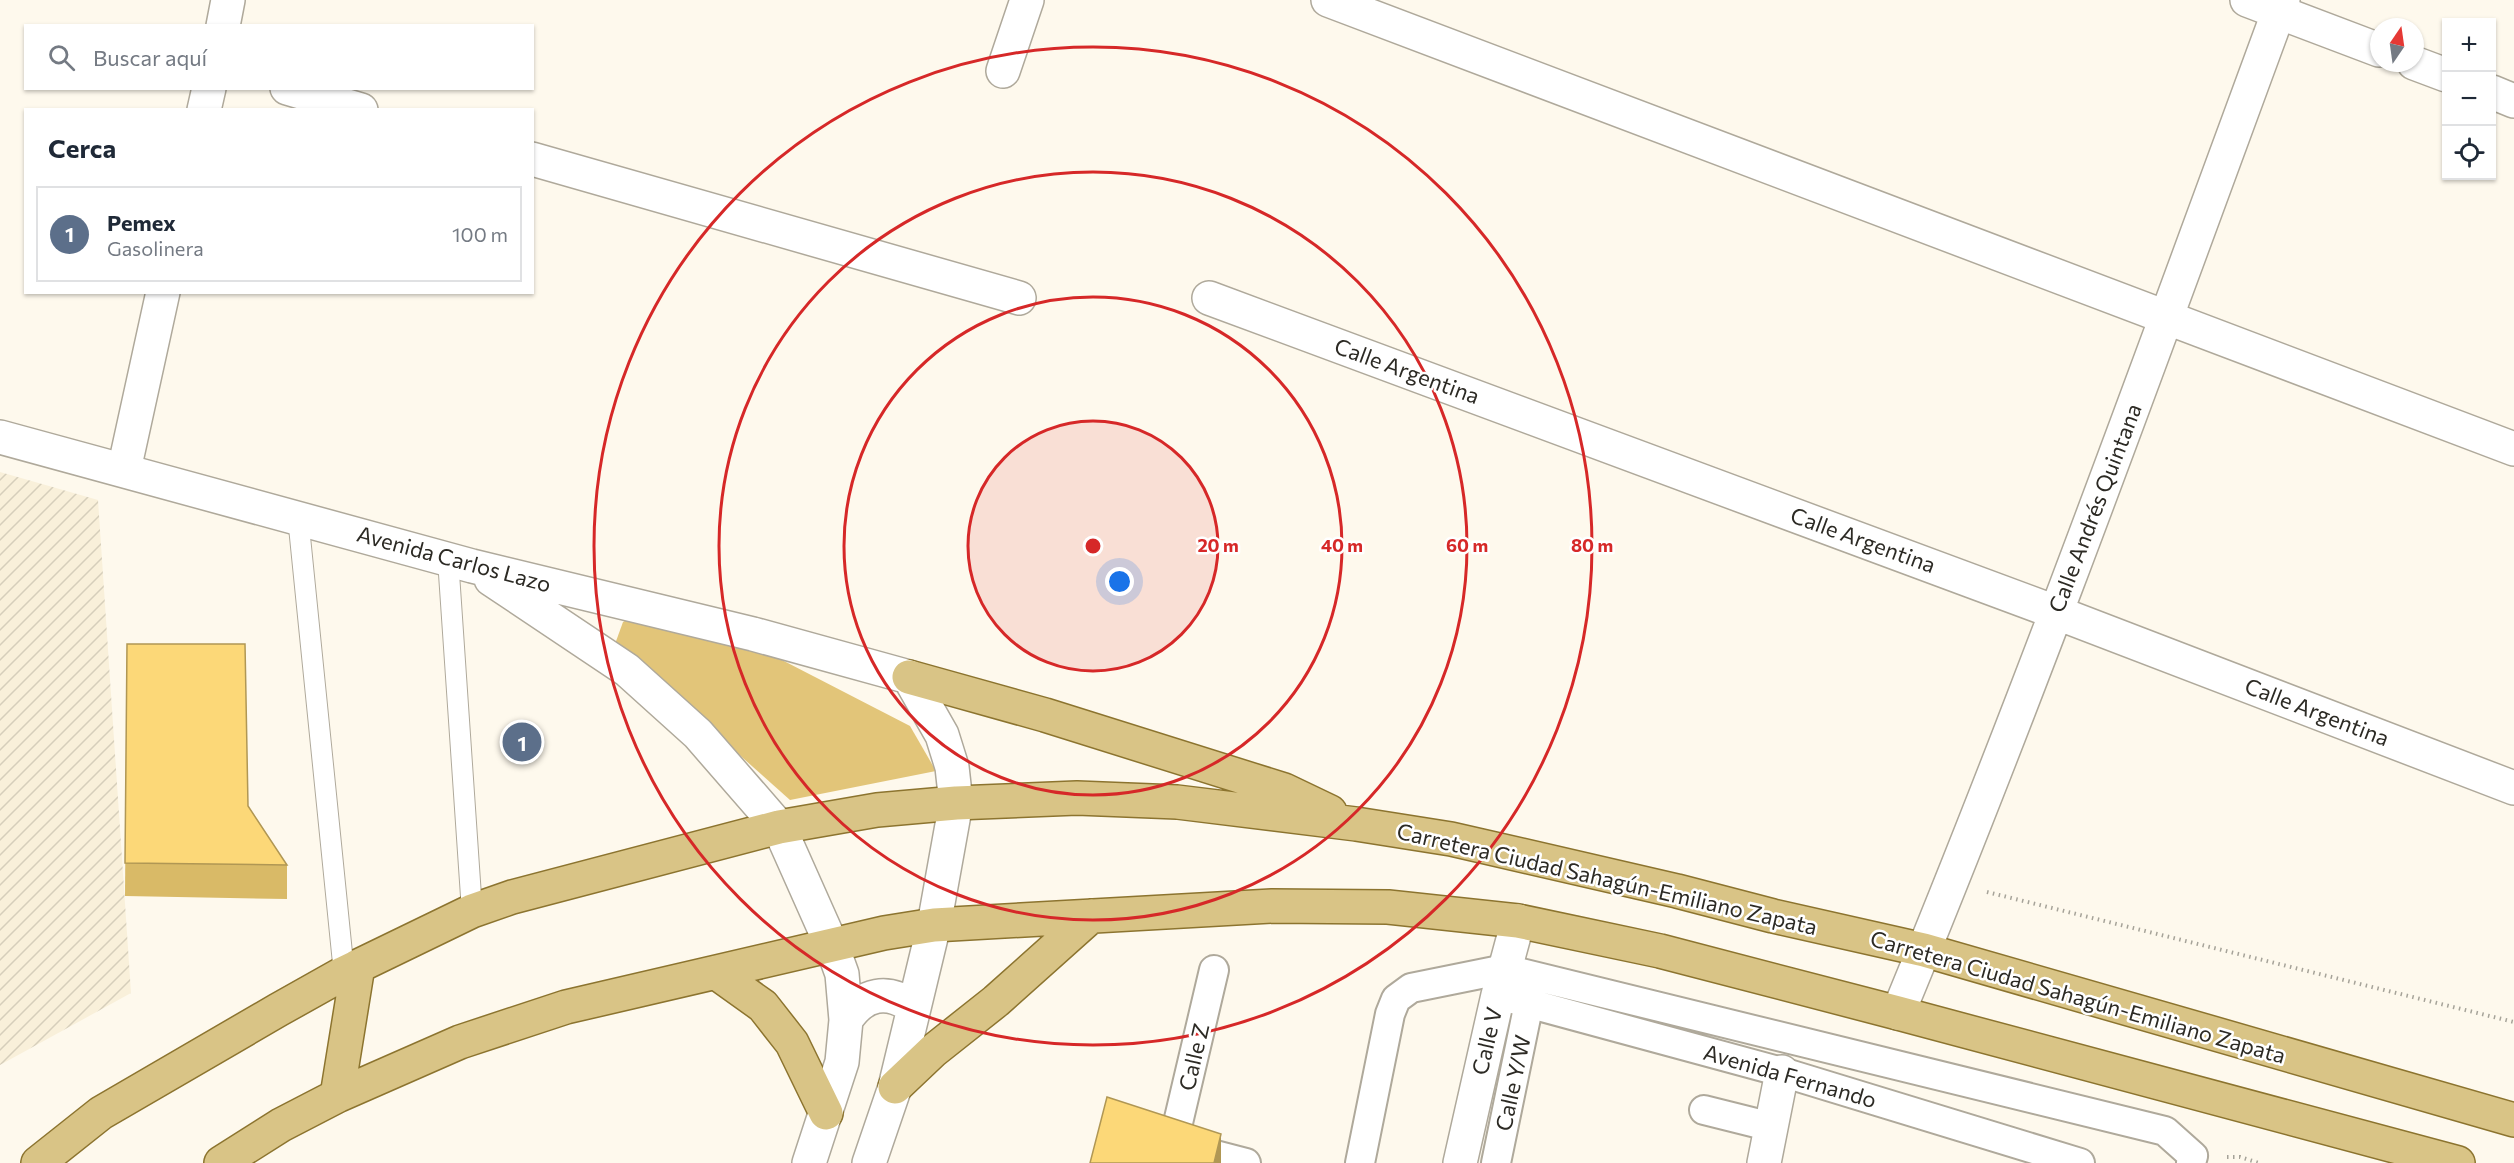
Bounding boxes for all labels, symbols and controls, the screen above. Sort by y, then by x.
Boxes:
north arrow [2370,18,2424,72]
map controls [2442,18,2496,180]
button: + [2442,18,2496,72]
search box [24,24,534,90]
icon: search [45,41,78,74]
text: Buscar aquí [93,44,207,71]
button: − [2442,72,2496,126]
button: locate [2442,126,2496,180]
text: Cerca [48,132,116,163]
text: Pemex [107,209,176,236]
text: 1 [65,222,74,246]
text: 100 m [452,222,508,246]
text: Gasolinera [107,236,204,260]
street label: Calle Argentina [1331,332,1483,409]
street label: Calle Andrés Quintana [2042,400,2147,616]
street label: Calle Argentina [1787,501,1939,578]
street label: Avenida Carlos Lazo [354,520,554,597]
text: 20 m [1197,534,1239,556]
text: 40 m [1321,534,1363,556]
text: 60 m [1446,534,1488,556]
text: 80 m [1571,534,1613,556]
centre of rings [1083,536,1103,556]
your location [1105,567,1134,596]
street label: Calle Argentina [2241,672,2393,751]
pin: 1 [502,720,542,764]
street label: Carretera Ciudad Sahagún-Emiliano Zapata [1394,817,1820,940]
street label: Carretera Ciudad Sahagún-Emiliano Zapata [1867,924,2289,1069]
street label: Calle V [1466,1004,1507,1077]
street label: Calle Z [1173,1021,1214,1093]
street label: Calle Y/W [1489,1032,1536,1133]
street label: Avenida Fernando [1701,1038,1880,1113]

